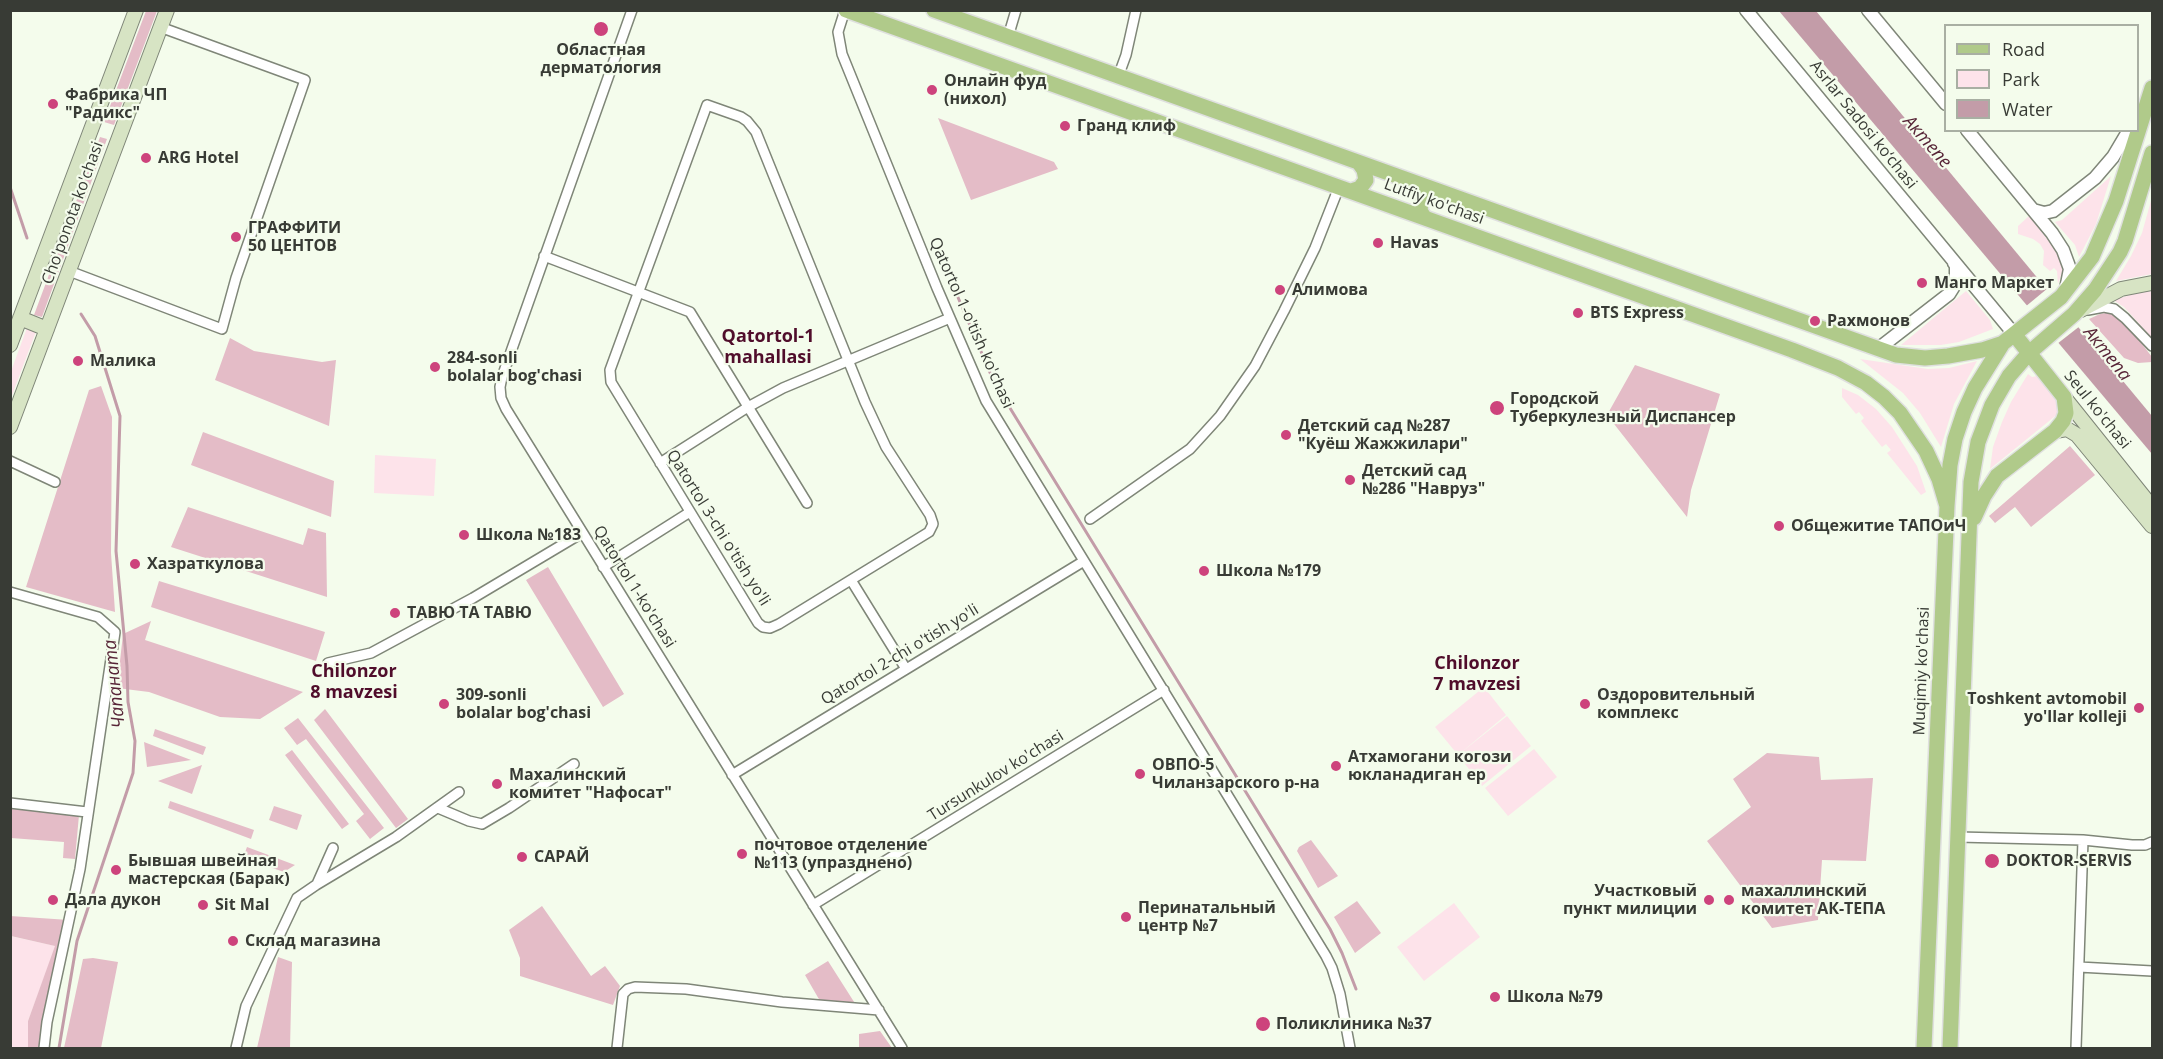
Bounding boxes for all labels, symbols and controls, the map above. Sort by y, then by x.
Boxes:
marker: Областная дерматология [592,20,610,38]
legend [1944,24,2139,132]
text: Road [2002,37,2045,61]
place label: Областная дерматология [540,40,662,78]
street label: Asrlar Sadosi ko‘chasi [1805,57,1921,193]
text: Park [2002,67,2040,91]
place label: Онлайн фуд (нихол) [944,71,1046,109]
marker: Онлайн фуд (нихол) [925,83,939,97]
place label: Фабрика ЧП "Радикс" [65,85,167,123]
marker: Фабрика ЧП "Радикс" [46,97,60,111]
text: Water [2002,97,2053,121]
water label: Актепе [1898,111,1956,173]
place label: Гранд клиф [1077,116,1176,136]
marker: Гранд клиф [1058,119,1072,133]
street label: Cho'ponota ko'chasi [38,139,108,287]
place label: ARG Hotel [158,148,239,168]
marker: ARG Hotel [139,151,153,165]
street label: Lutfiy ko'chasi [1381,175,1487,229]
place label: ГРАФФИТИ 50 ЦЕНТОВ [248,218,341,256]
marker: ГРАФФИТИ 50 ЦЕНТОВ [229,230,243,244]
place label: Havas [1390,233,1439,253]
street label: Qatortol 1-o'tish ko'chasi [925,235,1017,411]
marker: Havas [1371,236,1385,250]
place label: Манго Маркет [1934,273,2054,293]
marker: Манго Маркет [1915,276,1929,290]
place label: Алимова [1292,280,1368,300]
marker: Алимова [1273,283,1287,297]
place label: BTS Express [1590,303,1684,323]
marker: BTS Express [1571,306,1585,320]
place label: Рахмонов [1827,311,1910,331]
marker: Рахмонов [1808,314,1822,328]
water label: Актепа [2078,322,2136,386]
district label: Qatortol-1 mahallasi [722,326,814,368]
place label: 284-sonli bolalar bog'chasi [447,348,582,386]
place label: Малика [90,351,156,371]
marker: Малика [71,354,85,368]
marker: 284-sonli bolalar bog'chasi [428,360,442,374]
street label: Seul ko'chasi [2060,367,2134,453]
place label: Городской Туберкулезный Диспансер [1510,389,1736,427]
marker: Городской Туберкулезный Диспансер [1488,399,1506,417]
place label: Детский сад №287 "Куёш Жажжилари" [1298,416,1468,454]
marker: Детский сад №287 "Куёш Жажжилари" [1279,428,1293,442]
street label: Qatortol 3-chi o'tish yo'li [662,446,774,610]
place label: Детский сад №286 "Навруз" [1362,461,1485,499]
marker: Детский сад №286 "Навруз" [1343,473,1357,487]
place label: Общежитие ТАПОиЧ [1791,516,1967,536]
marker: Общежитие ТАПОиЧ [1772,519,1786,533]
street label: Qatortol 1-ko'chasi [589,522,679,652]
place label: Школа №183 [476,525,581,545]
marker: Школа №183 [457,528,471,542]
place label: Хазраткулова [147,554,264,574]
marker: Хазраткулова [128,557,142,571]
place label: Школа №179 [1216,561,1321,581]
marker: Школа №179 [1197,564,1211,578]
street label: Qatortol 2-chi o'tish yo'li [818,600,982,710]
place label: ТАВЮ ТА ТАВЮ [407,603,532,623]
marker: ТАВЮ ТА ТАВЮ [388,606,402,620]
street label: Muqimiy ko'chasi [1910,606,1934,736]
water label: Чапаната [100,639,130,729]
district label: Chilonzor 7 mavzesi [1433,653,1521,696]
district label: Chilonzor 8 mavzesi [310,661,398,704]
place label: 309-sonli bolalar bog'chasi [456,685,591,723]
place label: Оздоровительный комплекс [1597,685,1755,723]
place label: Toshkent avtomobil yo'llar kolleji [1967,689,2127,727]
marker: 309-sonli bolalar bog'chasi [437,697,451,711]
marker: Оздоровительный комплекс [1578,697,1592,711]
marker: Toshkent avtomobil yo'llar kolleji [2132,701,2146,715]
street label: Tursunkulov ko'chasi [925,727,1067,825]
place label: Атхамогани когози юкланадиган ер [1348,747,1512,785]
place label: ОВПО-5 Чиланзарского р-на [1152,755,1320,793]
marker: Атхамогани когози юкланадиган ер [1329,759,1343,773]
place label: Махалинский комитет "Нафосат" [509,765,672,803]
marker: ОВПО-5 Чиланзарского р-на [1133,767,1147,781]
marker: Махалинский комитет "Нафосат" [490,777,504,791]
place label: почтовое отделение №113 (упразднено) [754,835,927,873]
place label: САРАЙ [534,847,589,867]
marker: почтовое отделение №113 (упразднено) [735,847,749,861]
marker: САРАЙ [515,850,529,864]
place label: Бывшая швейная мастерская (Барак) [128,851,290,889]
place label: DOKTOR-SERVIS [2006,851,2132,871]
marker: DOKTOR-SERVIS [1983,852,2001,870]
marker: Бывшая швейная мастерская (Барак) [109,863,123,877]
place label: Участковый пункт милиции [1563,881,1697,919]
place label: махаллинский комитет АК-ТЕПА [1741,881,1885,919]
place label: Дала дукон [65,890,161,910]
marker: Дала дукон [46,893,60,907]
marker: Участковый пункт милиции [1702,893,1716,907]
marker: махаллинский комитет АК-ТЕПА [1722,893,1736,907]
place label: Sit Mal [215,895,269,915]
marker: Sit Mal [196,898,210,912]
place label: Перинатальный центр №7 [1138,898,1276,936]
marker: Перинатальный центр №7 [1119,910,1133,924]
place label: Склад магазина [245,931,381,951]
marker: Склад магазина [226,934,240,948]
place label: Школа №79 [1507,987,1603,1007]
marker: Школа №79 [1488,990,1502,1004]
place label: Поликлиника №37 [1276,1014,1432,1034]
marker: Поликлиника №37 [1254,1015,1272,1033]

